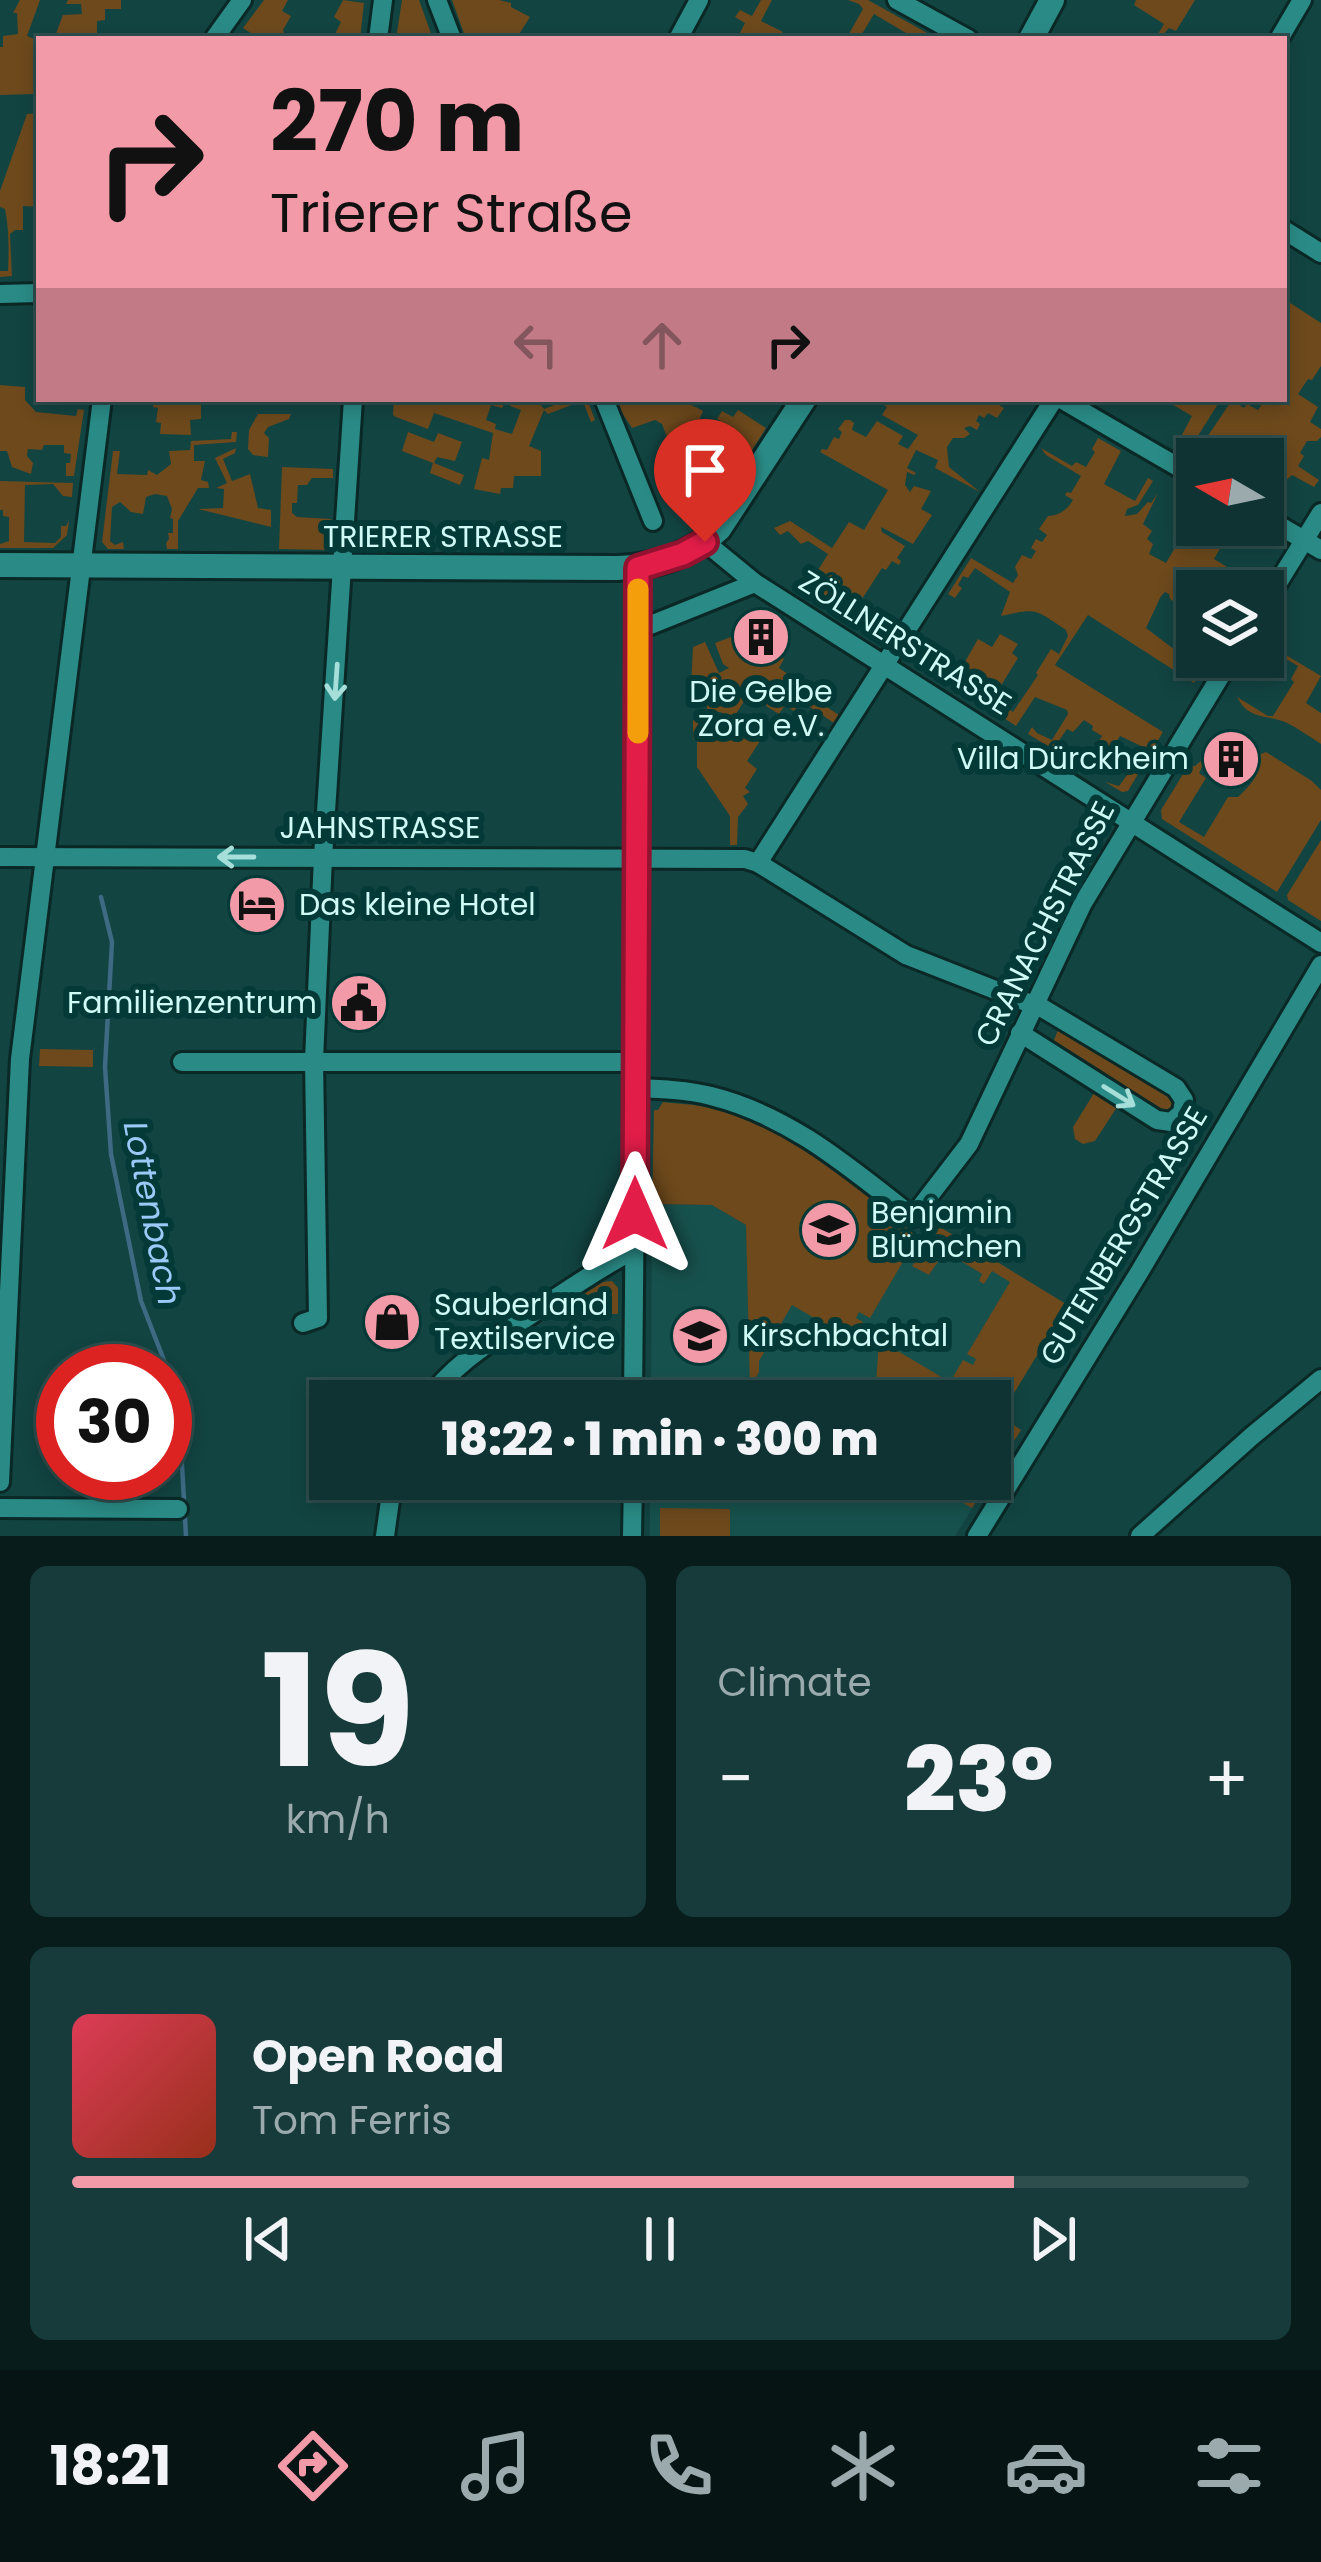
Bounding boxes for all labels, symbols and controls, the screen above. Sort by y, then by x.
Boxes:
text: 270 m [270,63,524,180]
icon: right [72,84,228,240]
text: Trierer Straße [270,175,633,251]
icon: left [503,312,569,378]
icon: ahead [629,312,695,378]
icon: right [755,312,821,378]
pin [654,419,756,542]
icon: arrive [672,437,738,503]
north arrow [1176,438,1284,546]
map controls [1176,438,1284,678]
street label: TRIERER STRASSE [323,515,563,558]
street label: ZÖLLNERSTRASSE [791,560,1020,725]
button: layers [1176,570,1284,678]
building icon: Die Gelbe Zora e.V. [730,606,792,668]
one-way arrow [324,662,347,701]
place label: Die Gelbe Zora e.V. [689,670,833,747]
building icon: Villa Dürckheim [1200,728,1262,790]
place label: Villa Dürckheim [957,737,1189,780]
street label: CRANACHSTRASSE [964,794,1125,1054]
street label: JAHNSTRASSE [280,806,480,849]
one-way arrow [217,846,256,868]
hotel icon: Das kleine Hotel [226,874,288,936]
place label: Das kleine Hotel [299,883,536,926]
public building icon: Familienzentrum [328,972,390,1034]
place label: Familienzentrum [67,981,317,1024]
one-way arrow [1101,1084,1135,1108]
street label: GUTENBERGSTRASSE [1029,1098,1218,1373]
water label: Lottenbach [112,1117,193,1309]
position arrow [572,1151,698,1277]
place label: Benjamin Blümchen [871,1191,1022,1268]
school or university icon: Benjamin Blümchen [798,1199,860,1261]
place label: Sauberland Textilservice [434,1283,615,1360]
shop icon: Sauberland Textilservice [361,1291,423,1353]
school or university icon: Kirschbachtal [669,1305,731,1367]
place label: Kirschbachtal [742,1314,948,1357]
speed limit sign: 30 [36,1344,192,1500]
text: 18:22 · 1 min · 300 m [441,1408,879,1471]
text: 19 [260,1602,415,1821]
text: Climate [718,1655,872,1710]
text: 23° [904,1716,1054,1843]
text: − [718,1733,754,1825]
text: + [1204,1733,1249,1825]
text: km/h [286,1792,390,1847]
text: Open Road [252,2025,505,2088]
text: Tom Ferris [252,2093,452,2148]
icon: previous [235,2206,301,2272]
icon: pause [627,2206,693,2272]
icon: next [1020,2206,1086,2272]
icon: directions [271,2424,355,2508]
icon: music [454,2424,538,2508]
icon: phone [637,2424,721,2508]
icon: climate [821,2424,905,2508]
icon: car [1004,2424,1088,2508]
icon: filters [1187,2424,1271,2508]
text: 18:21 [50,2428,171,2504]

